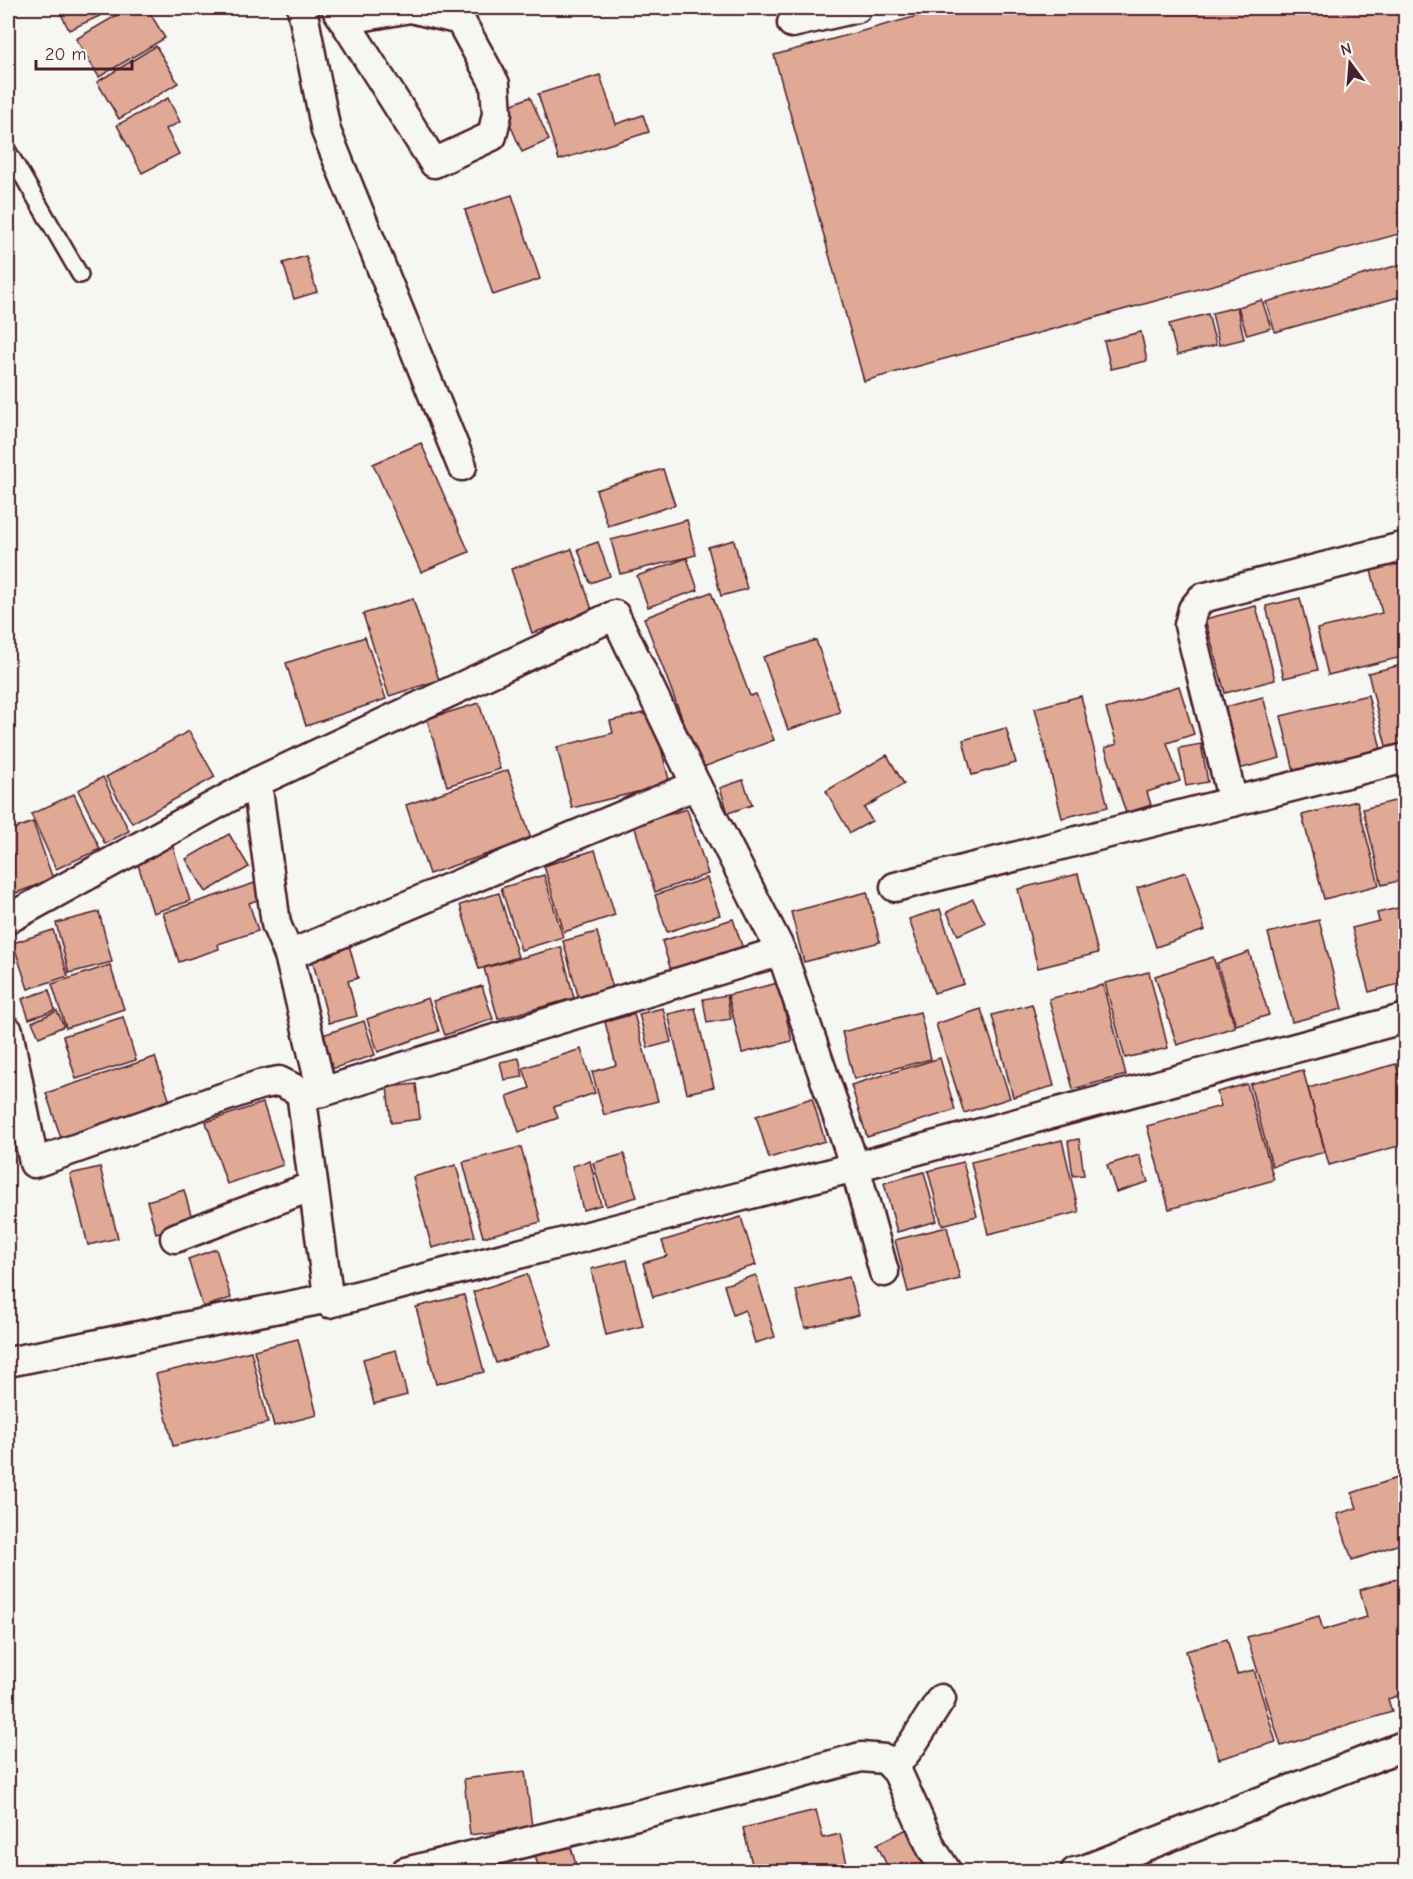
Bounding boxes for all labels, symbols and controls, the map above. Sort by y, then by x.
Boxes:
scale bar [36,33,132,71]
north arrow [1320,33,1380,93]
text: N [1339,39,1354,60]
text: 20 m [45,44,86,65]

